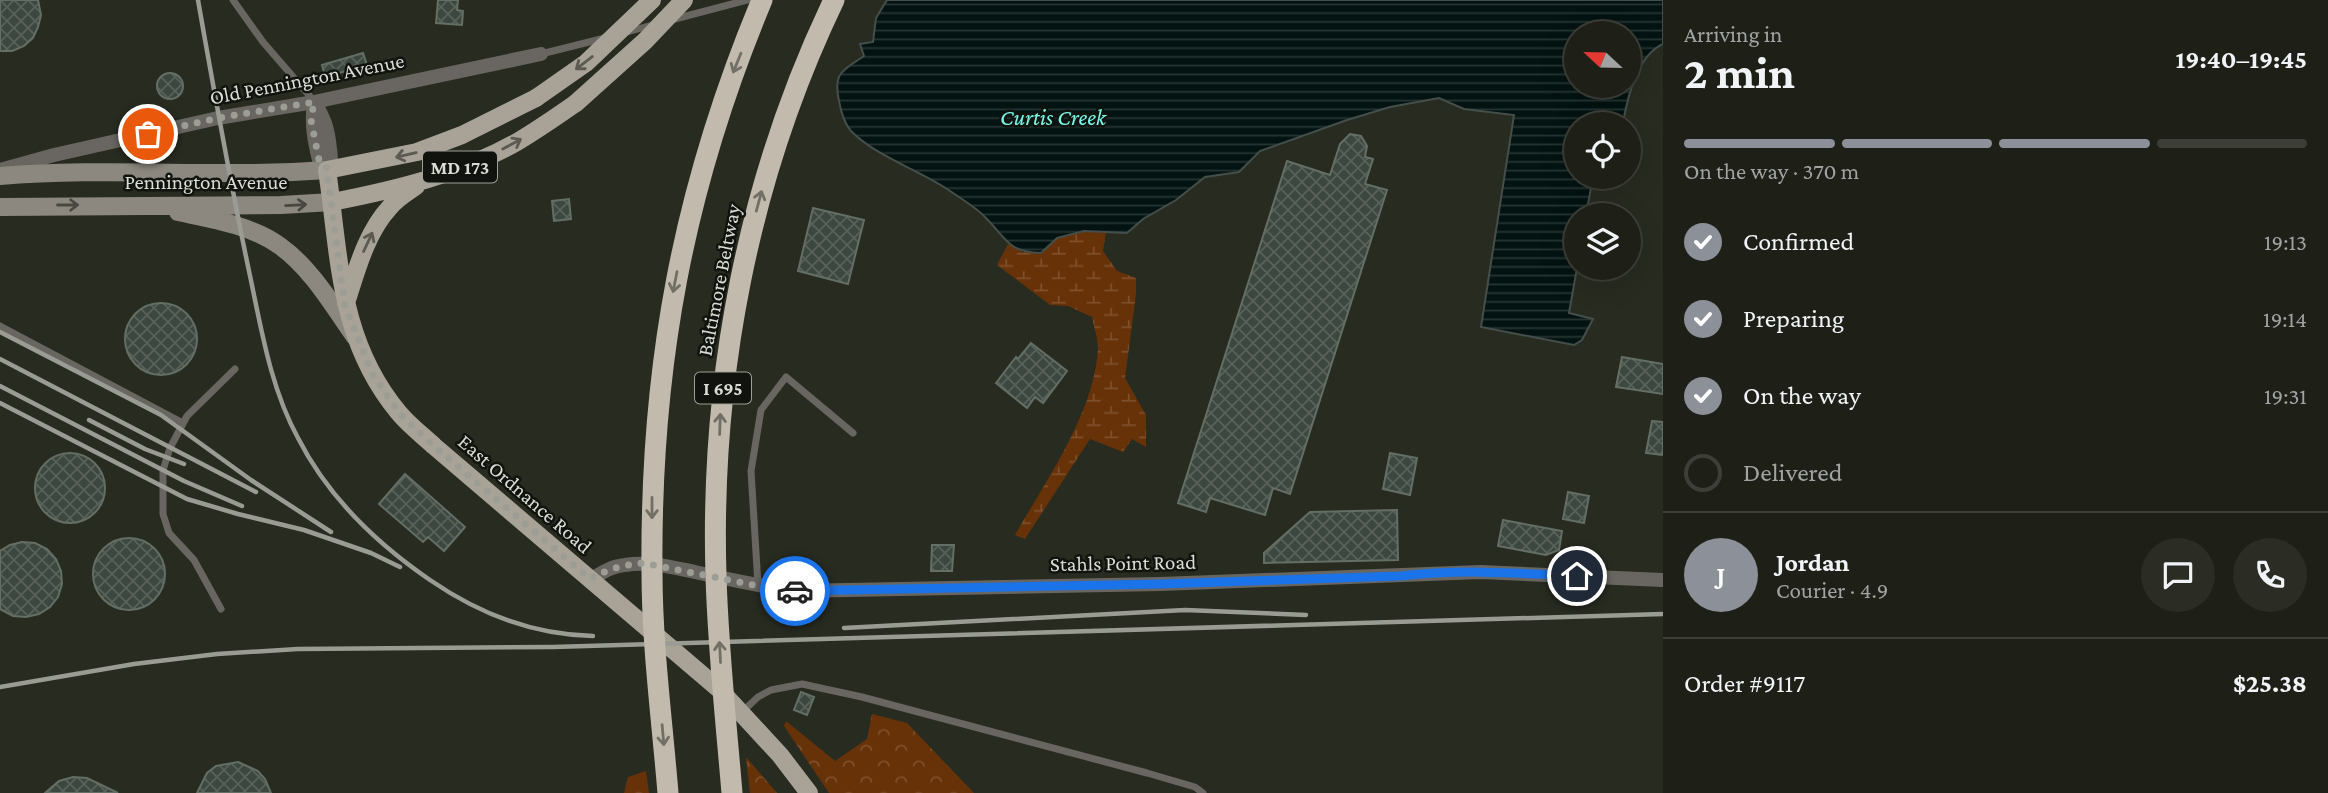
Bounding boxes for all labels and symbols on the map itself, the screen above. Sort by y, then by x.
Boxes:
north arrow [1564,21,1642,98]
street label: Old Pennington Avenue [208,48,406,110]
one-way arrow [730,52,743,74]
one-way arrow [576,56,594,71]
pin [118,104,178,164]
water label: Curtis Creek [1000,104,1107,130]
one-way arrow [501,136,522,150]
one-way arrow [395,148,418,162]
road number: MD 173 [423,152,497,182]
street label: Pennington Avenue [124,170,288,194]
one-way arrow [754,190,767,212]
one-way arrow [56,198,79,212]
one-way arrow [284,198,307,211]
street label: Baltimore Beltway [693,202,746,358]
one-way arrow [362,232,375,253]
one-way arrow [668,270,681,293]
road number: I 695 [695,372,751,404]
one-way arrow [713,413,726,436]
street label: East Ordnance Road [453,429,597,559]
one-way arrow [645,496,659,519]
pin [1547,546,1607,606]
street label: Stahls Point Road [1050,550,1196,576]
courier [760,556,830,626]
one-way arrow [714,641,727,664]
one-way arrow [657,723,670,746]

